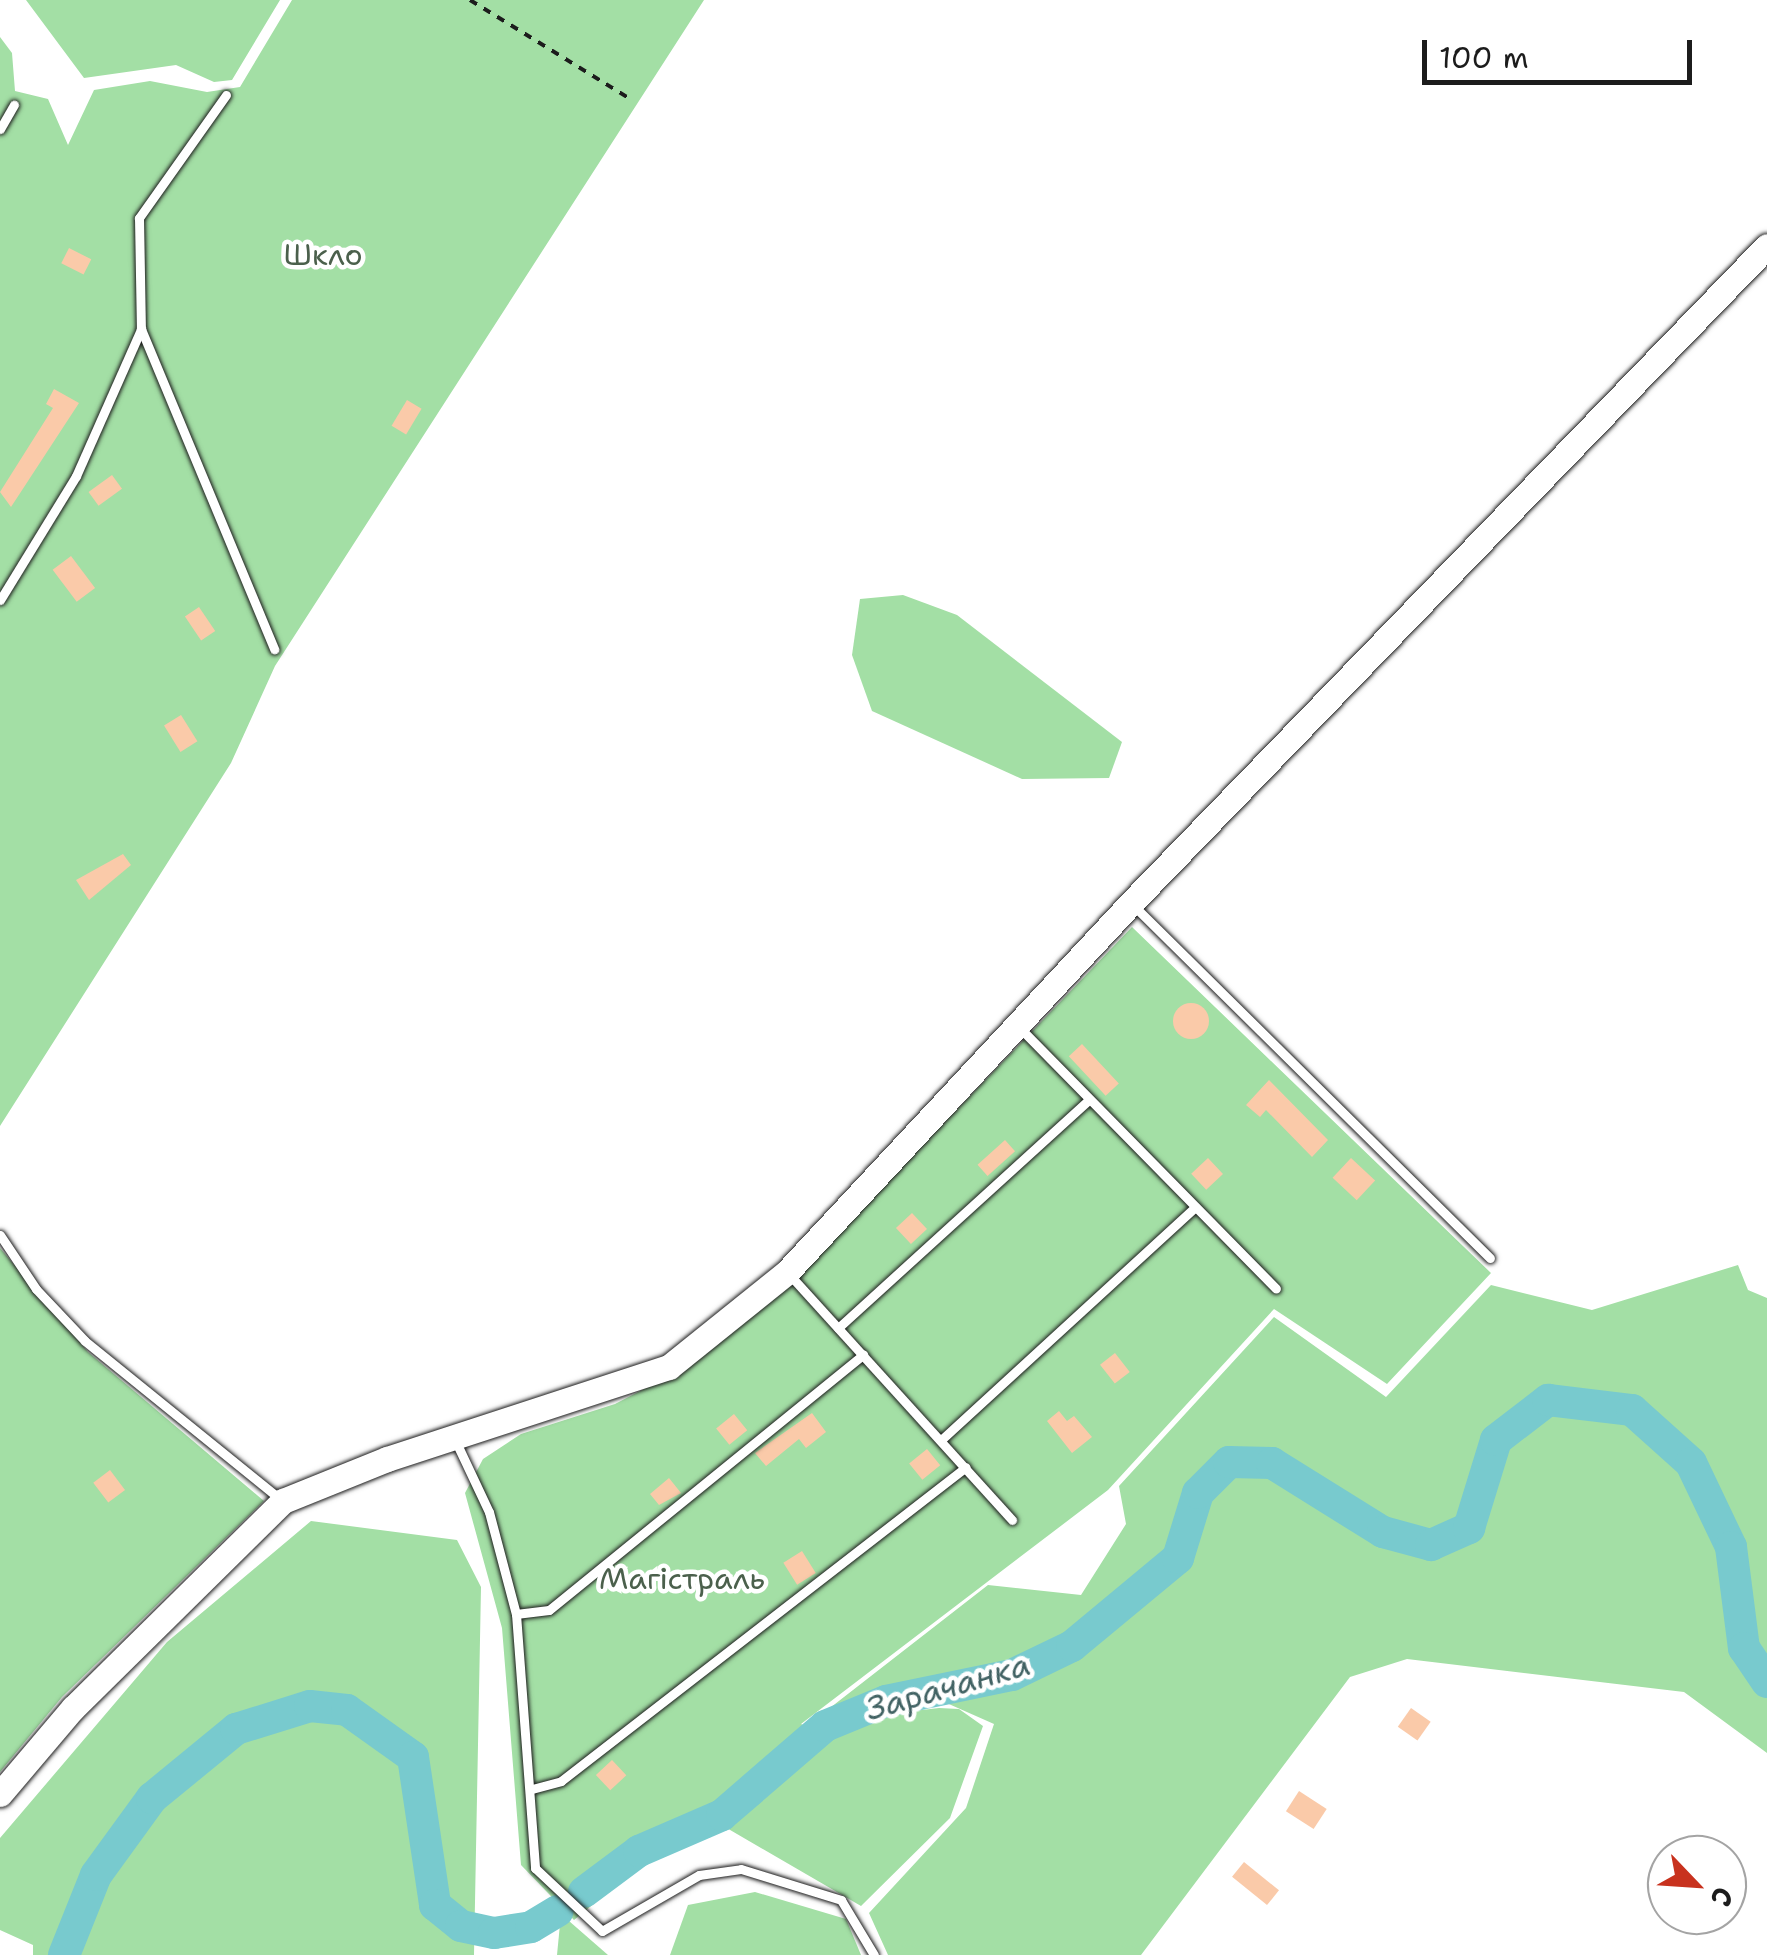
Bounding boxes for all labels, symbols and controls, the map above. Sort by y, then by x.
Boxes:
scale bar [1427,20,1697,82]
text: 100 m [1439,37,1529,78]
park label: Шкло [283,237,363,273]
park label: Магістраль [599,1561,765,1597]
water label: Зарачанка [861,1645,1035,1729]
north arrow [1647,1835,1747,1935]
text: С [1702,1881,1743,1913]

